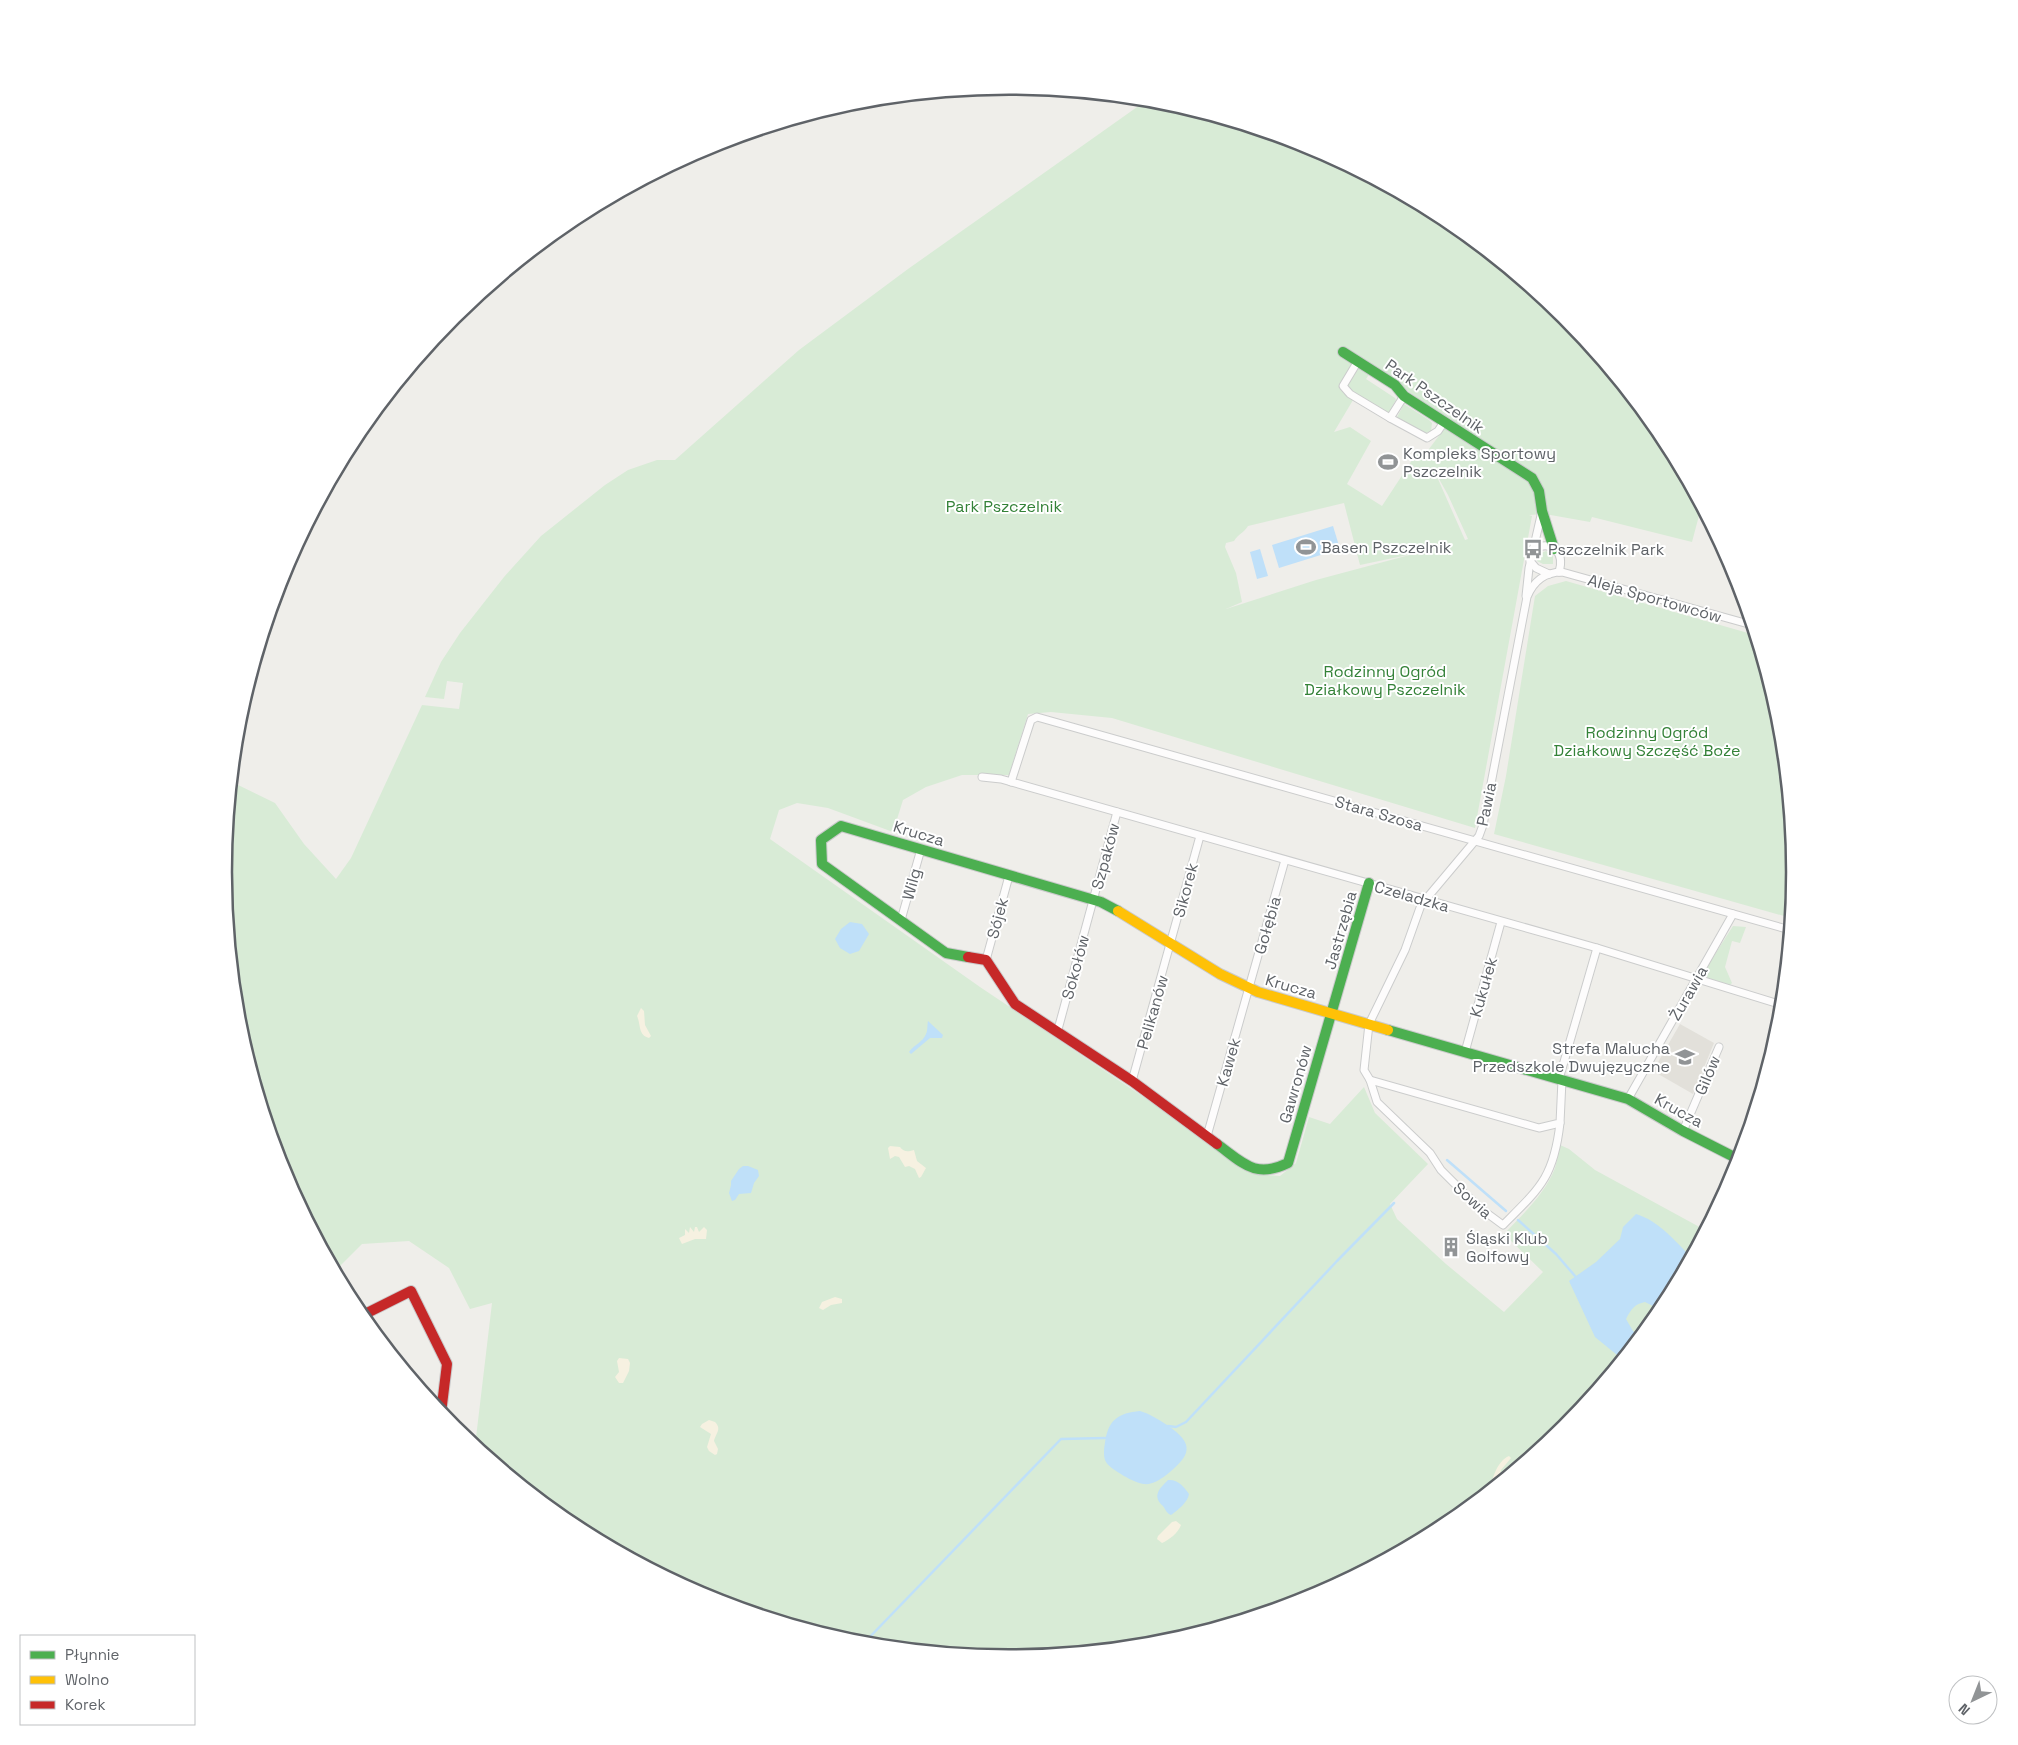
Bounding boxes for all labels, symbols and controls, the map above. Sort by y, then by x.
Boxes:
street label: Park Pszczelnik [1381,354,1489,439]
place label: Kompleks Sportowy Pszczelnik [1403,443,1556,482]
sports icon: Kompleks Sportowy Pszczelnik [1377,451,1399,473]
park label: Park Pszczelnik [946,496,1063,517]
sports icon: Basen Pszczelnik [1295,536,1317,558]
place label: Basen Pszczelnik [1321,537,1452,558]
bus stop icon: Pszczelnik Park [1522,538,1544,560]
place label: Pszczelnik Park [1548,539,1665,560]
street label: Aleja Sportowców [1585,569,1724,628]
park label: Rodzinny Ogród Działkowy Pszczelnik [1304,661,1466,700]
park label: Rodzinny Ogród Działkowy Szczęść Boże [1554,722,1740,761]
street label: Pawia [1472,780,1501,828]
street label: Stara Szosa [1332,791,1425,836]
street label: Krucza [891,816,947,851]
street label: Szpaków [1086,820,1124,892]
street label: Sikorek [1168,860,1203,920]
street label: Wilg [897,866,926,902]
street label: Czeladzka [1372,876,1452,917]
street label: Jastrzębia [1319,888,1362,972]
street label: Gołębia [1249,894,1286,957]
street label: Sójek [982,895,1013,941]
street label: Sokołów [1057,932,1094,1002]
street label: Kukułek [1465,954,1502,1020]
street label: Żurawia [1664,962,1712,1024]
street label: Krucza [1263,969,1319,1004]
street label: Pelikanów [1132,972,1173,1052]
street label: Kawek [1212,1035,1246,1089]
place label: Strefa Malucha Przedszkole Dwujęzyczne [1473,1038,1670,1077]
street label: Gawronów [1274,1043,1317,1126]
school or university icon: Strefa Malucha Przedszkole Dwujęzyczne [1674,1046,1696,1068]
street label: Gilów [1690,1052,1725,1098]
street label: Krucza [1651,1089,1707,1132]
street label: Sowia [1449,1177,1497,1223]
place label: Śląski Klub Golfowy [1466,1228,1548,1267]
building icon: Śląski Klub Golfowy [1440,1236,1462,1258]
legend [20,1635,195,1725]
text: Płynnie [65,1645,119,1664]
text: Wolno [65,1670,109,1689]
north arrow [1948,1675,1998,1725]
text: Korek [65,1695,105,1714]
text: N [1955,1700,1974,1719]

